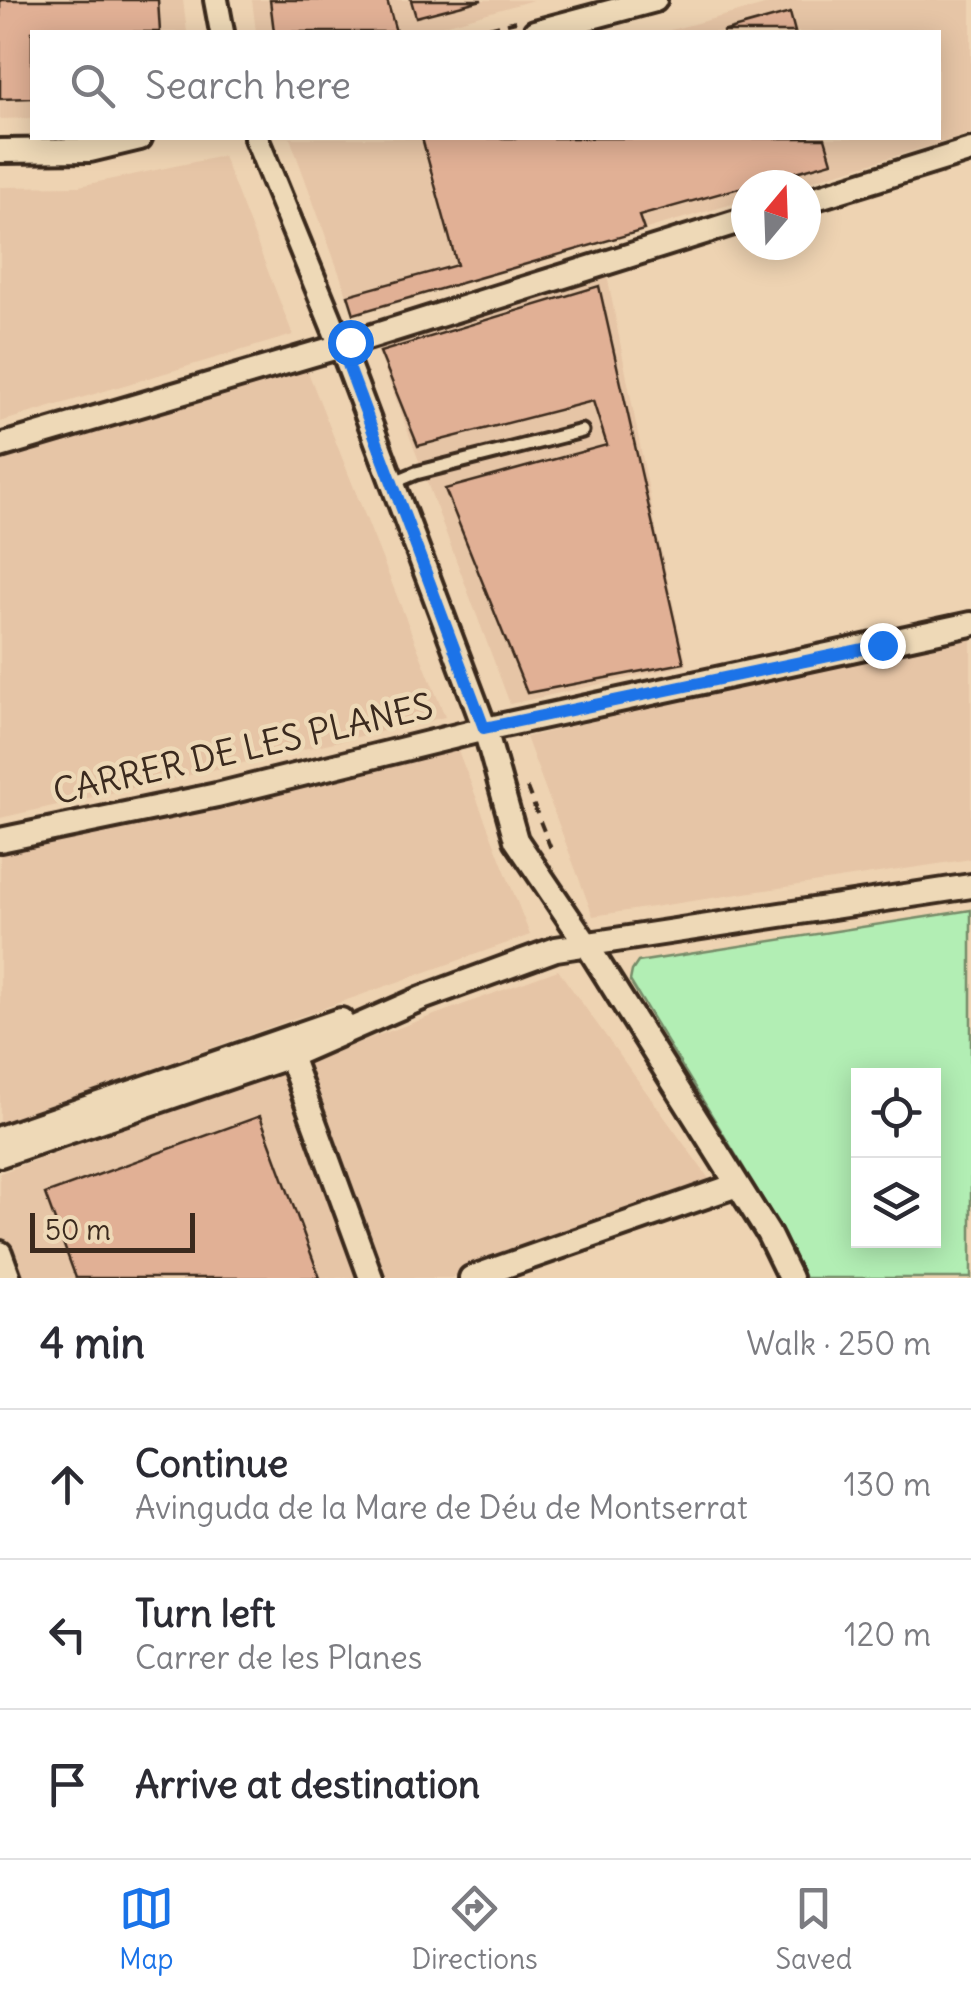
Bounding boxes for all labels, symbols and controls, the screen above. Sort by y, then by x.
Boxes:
search box [30,30,941,140]
icon: search [65,58,120,113]
text: Search here [145,62,351,109]
north arrow [731,170,821,260]
route start [328,320,374,366]
route end [860,623,906,669]
street label: CARRER DE LES PLANES [49,683,437,813]
map controls [851,1068,941,1248]
button: locate [851,1068,941,1158]
button: layers [851,1158,941,1248]
scale bar [30,1208,195,1252]
text: 50 m [45,1212,111,1248]
text: 4 min [40,1317,145,1369]
text: Walk · 250 m [746,1323,931,1364]
text: Continue [135,1440,288,1487]
icon: ahead [40,1457,95,1512]
text: 130 m [843,1464,931,1505]
text: Avinguda de la Mare de Déu de Montserrat [135,1487,748,1528]
text: Turn left [135,1590,275,1637]
icon: left [40,1607,95,1662]
text: 120 m [844,1614,931,1655]
text: Carrer de les Planes [135,1637,422,1678]
icon: arrive [40,1757,95,1812]
text: Arrive at destination [135,1761,480,1808]
tab: Map [119,1881,174,1977]
tab: Directions [411,1881,538,1977]
tab: Saved [775,1881,852,1977]

